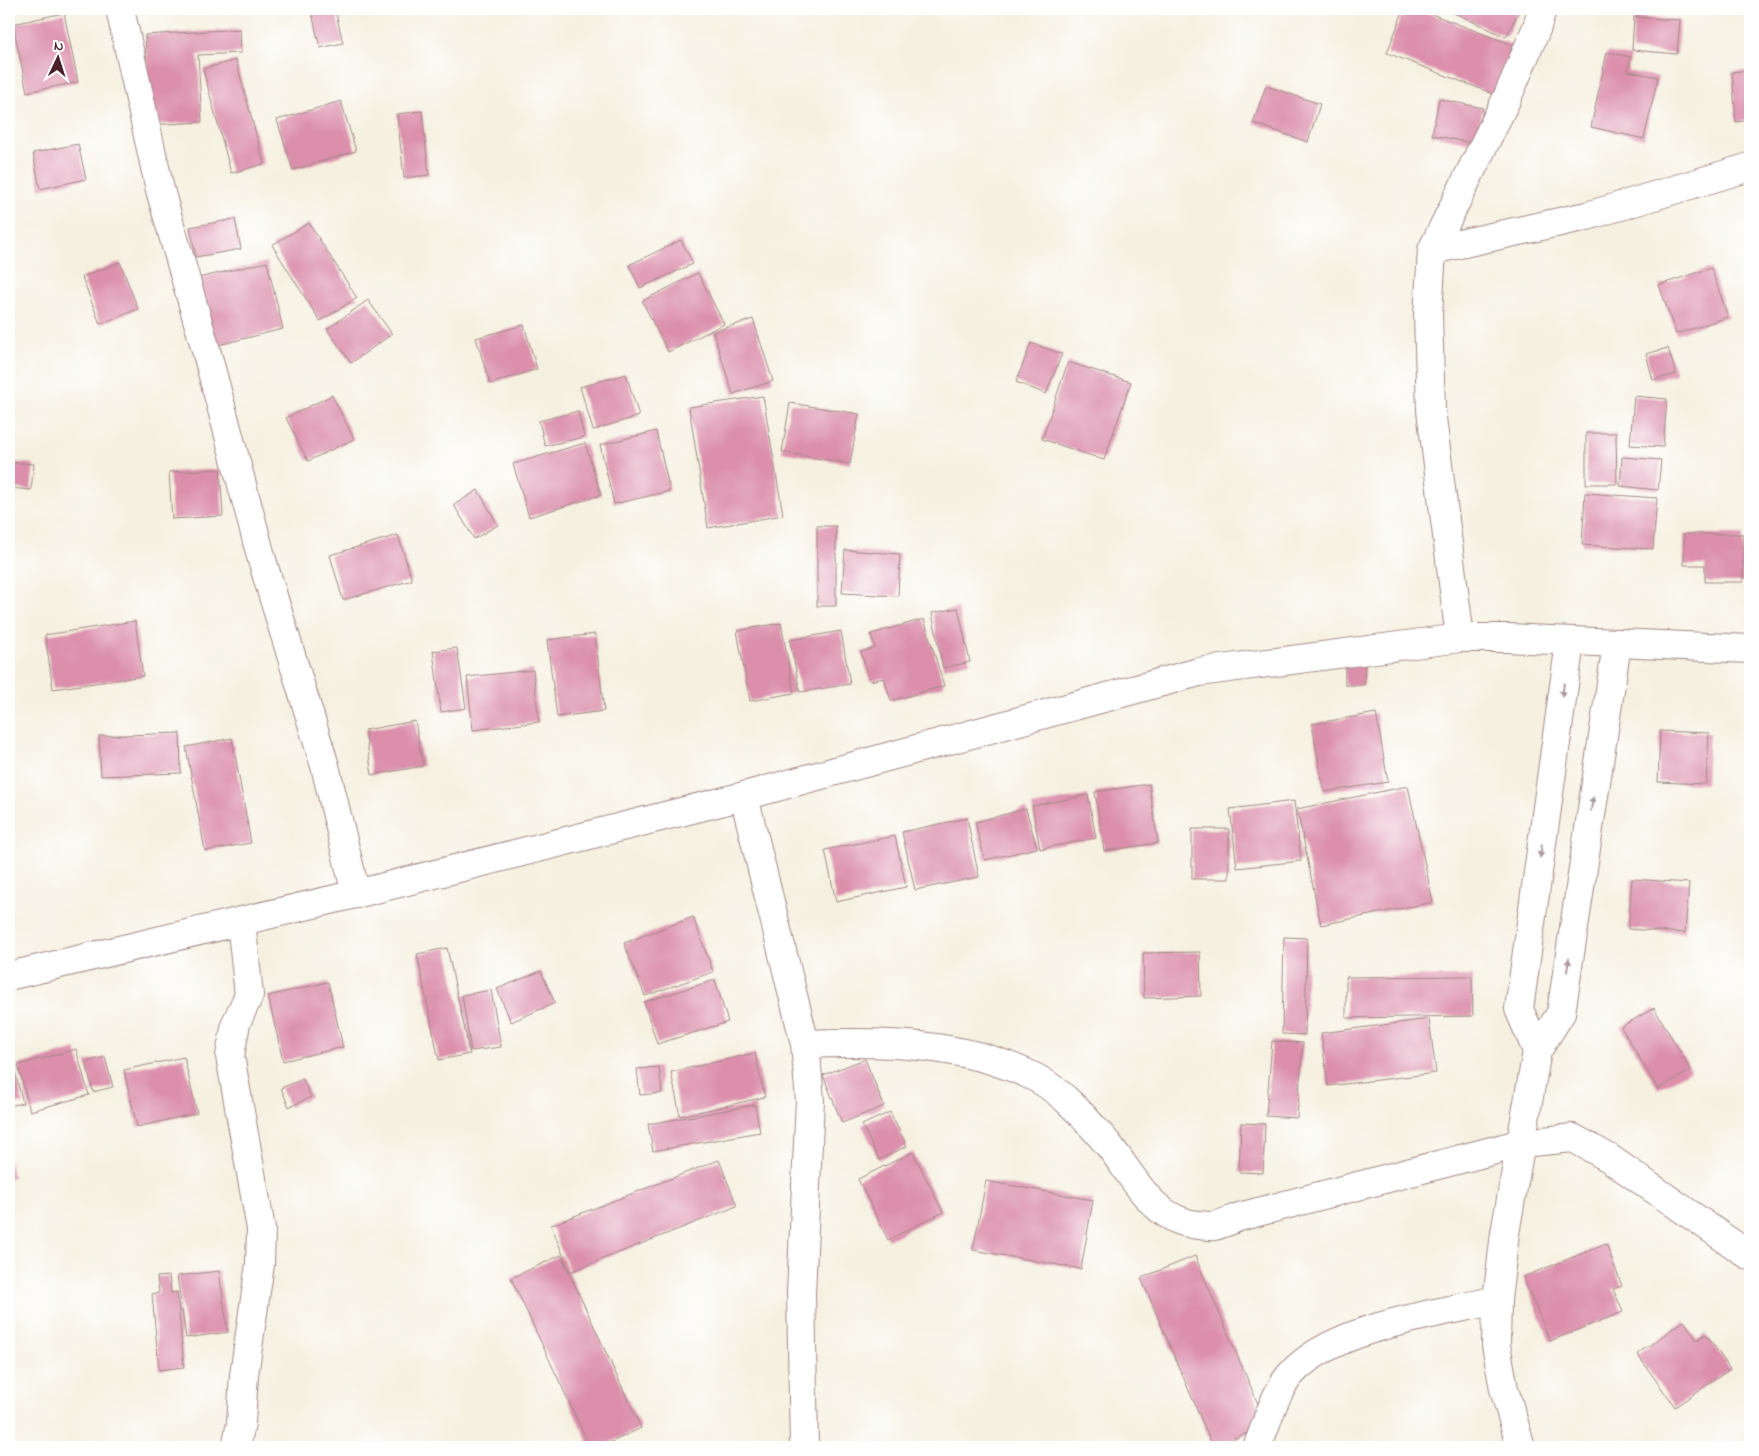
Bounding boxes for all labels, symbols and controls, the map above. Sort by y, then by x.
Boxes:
north arrow [32,32,82,82]
text: N [53,36,64,57]
one-way arrow [1559,683,1567,699]
one-way arrow [1589,796,1597,812]
one-way arrow [1537,844,1545,860]
one-way arrow [1564,957,1572,973]

